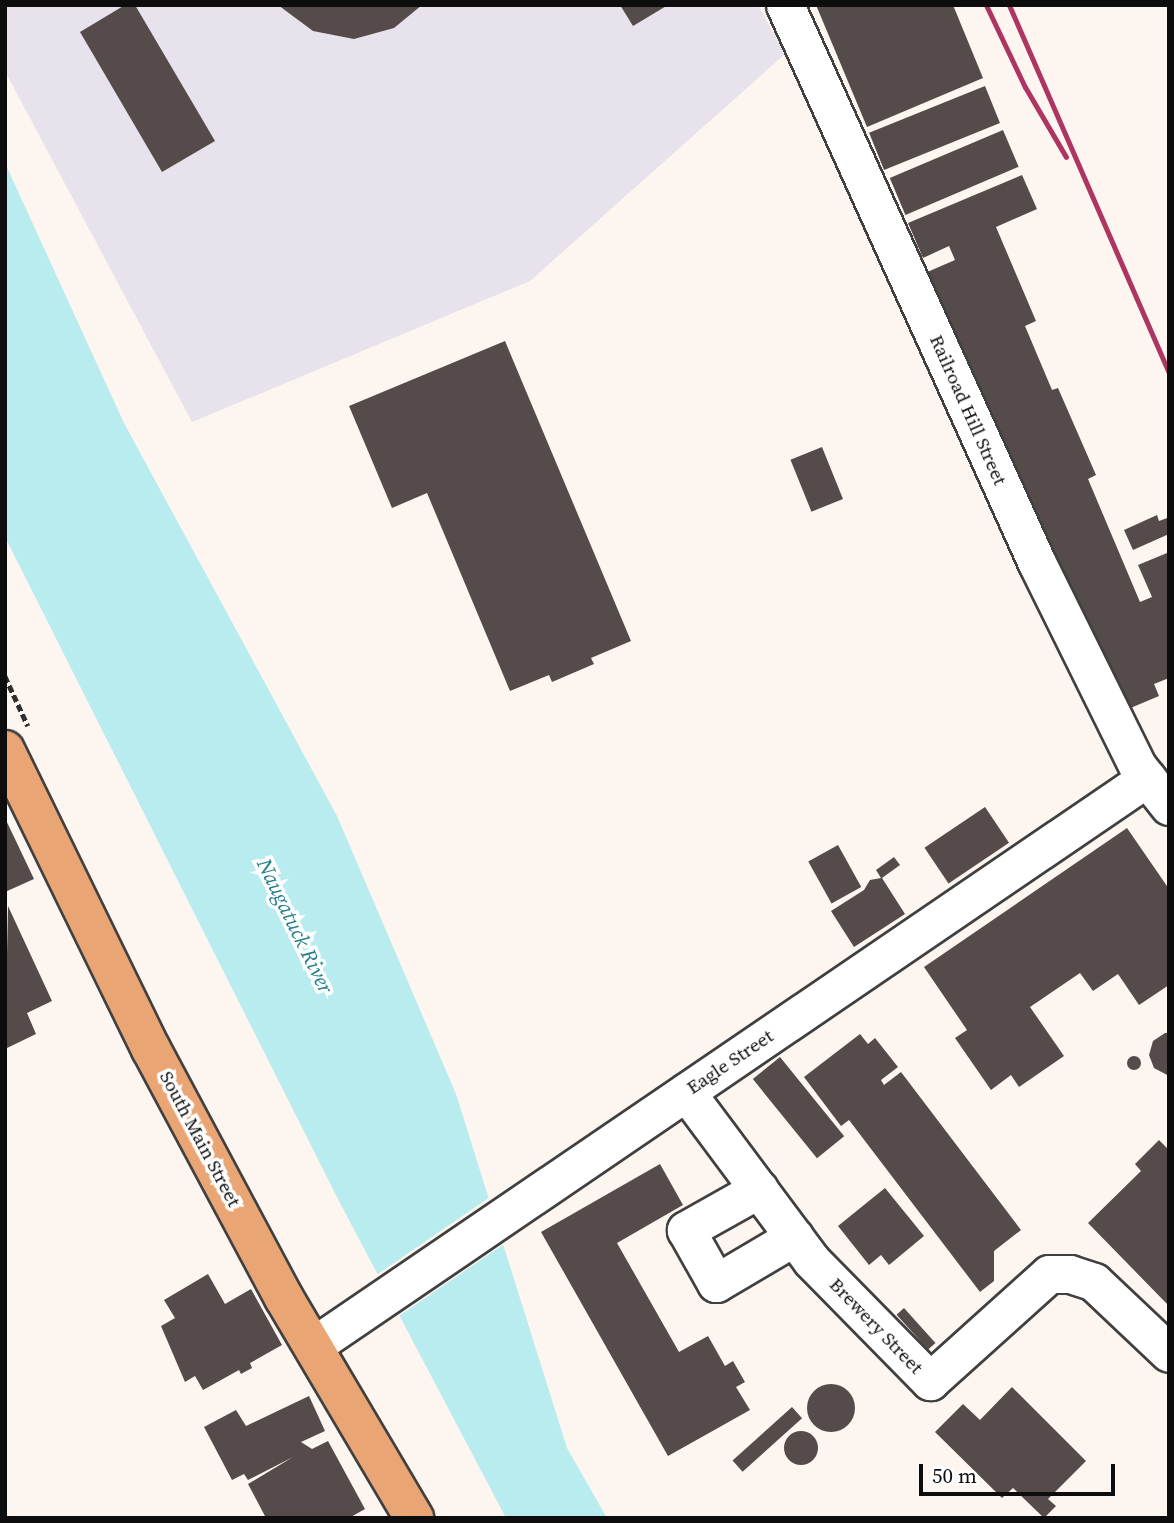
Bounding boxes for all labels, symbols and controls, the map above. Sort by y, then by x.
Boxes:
street label: Railroad Hill Street [925,331,1011,489]
water label: Naugatuck River [251,854,339,998]
street label: Eagle Street [682,1025,778,1099]
street label: South Main Street [155,1067,245,1211]
street label: Brewery Street [825,1273,927,1379]
scale bar [922,1450,1118,1494]
text: 50 m [932,1461,977,1490]

